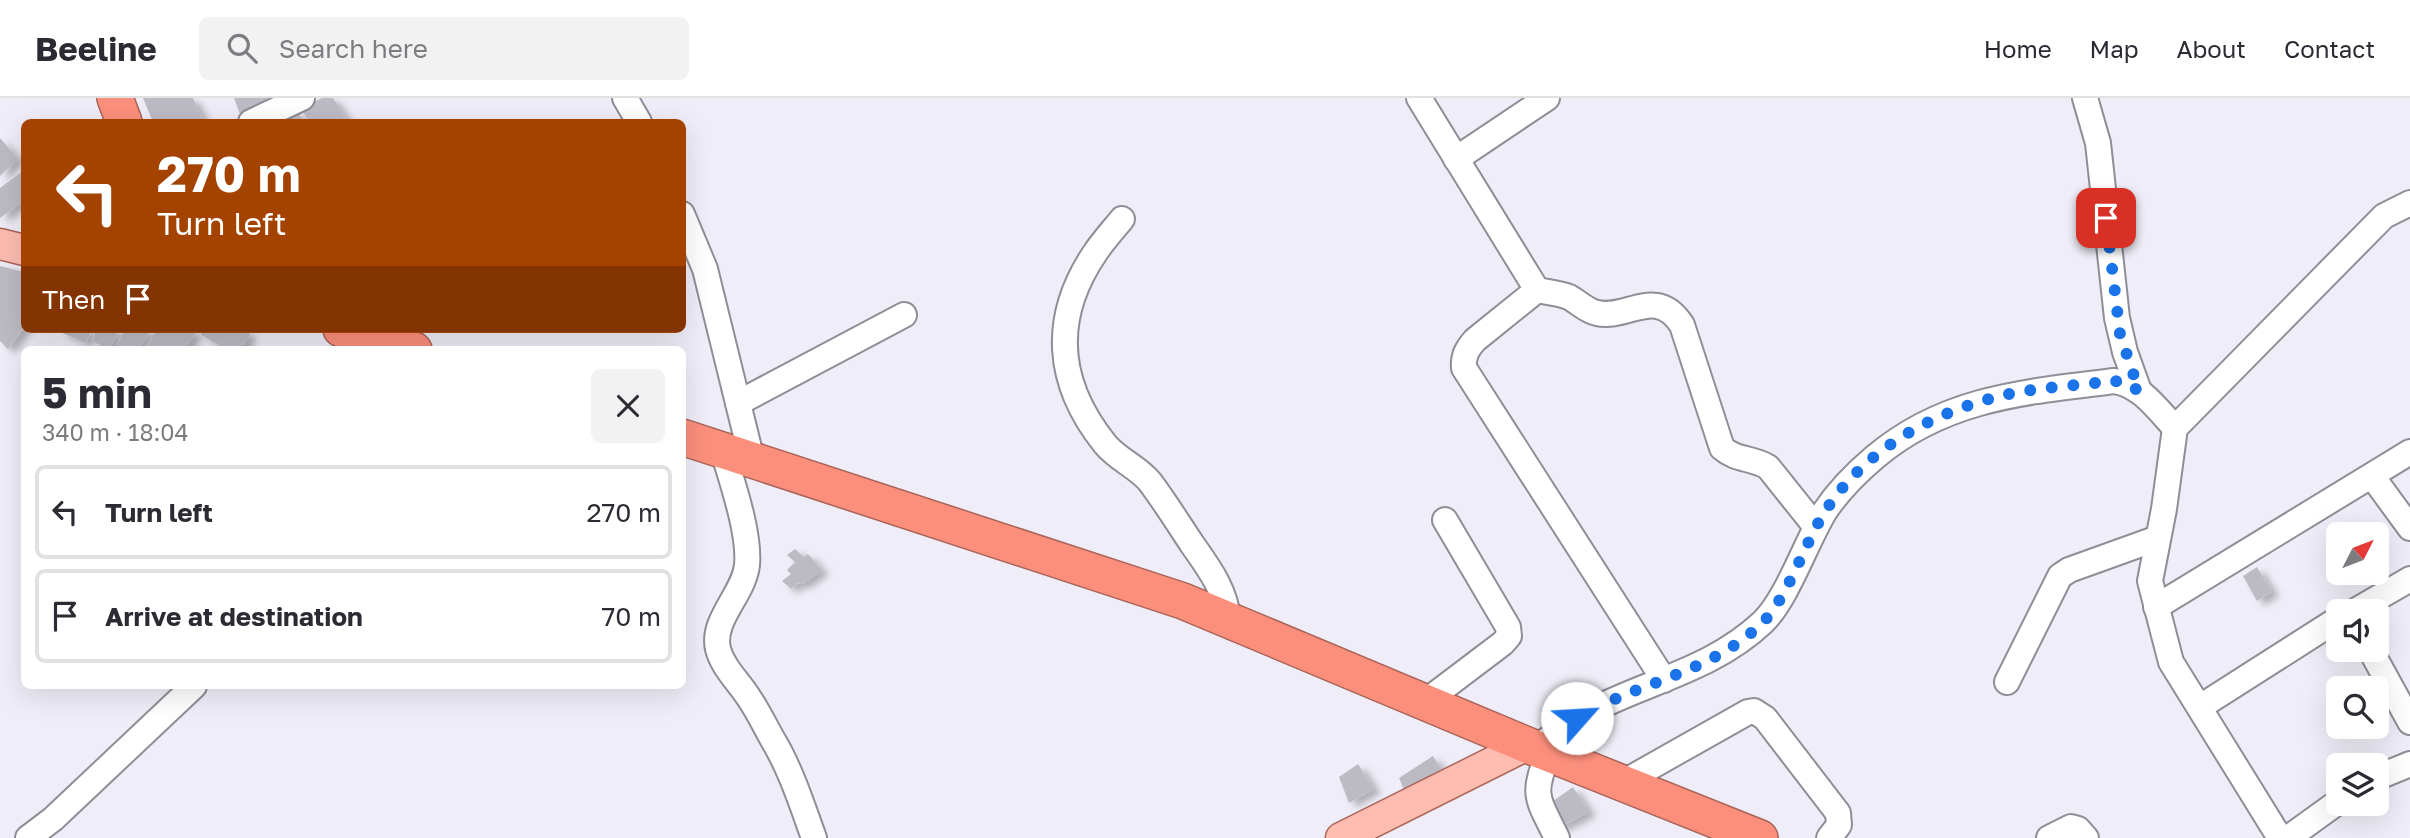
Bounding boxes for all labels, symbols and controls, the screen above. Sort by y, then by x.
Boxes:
search box [199,17,689,80]
text: Beeline [35,29,157,68]
icon: search [223,29,261,67]
text: Search here [279,33,428,64]
text: Home [1984,34,2052,63]
text: Map [2090,34,2139,63]
text: About [2177,34,2246,63]
text: Contact [2284,34,2375,63]
text: 270 m [157,144,301,203]
icon: left [42,147,133,238]
pin [2076,188,2136,248]
icon: arrive [2087,199,2125,237]
text: Turn left [157,204,286,242]
icon: arrive [119,280,157,318]
text: Then [42,284,105,315]
text: 5 min [42,367,152,417]
button: close [591,369,665,443]
text: 340 m · 18:04 [42,418,189,446]
icon: left [46,493,84,531]
text: Turn left [105,497,213,528]
text: 270 m [587,497,661,528]
north arrow [2326,522,2389,584]
map controls [2326,522,2389,816]
icon: arrive [46,597,84,635]
button: sound [2326,599,2389,662]
text: Arrive at destination [105,601,363,632]
text: 70 m [602,601,661,632]
button: search [2326,676,2389,739]
position arrow [1540,681,1614,755]
button: layers [2326,753,2389,816]

